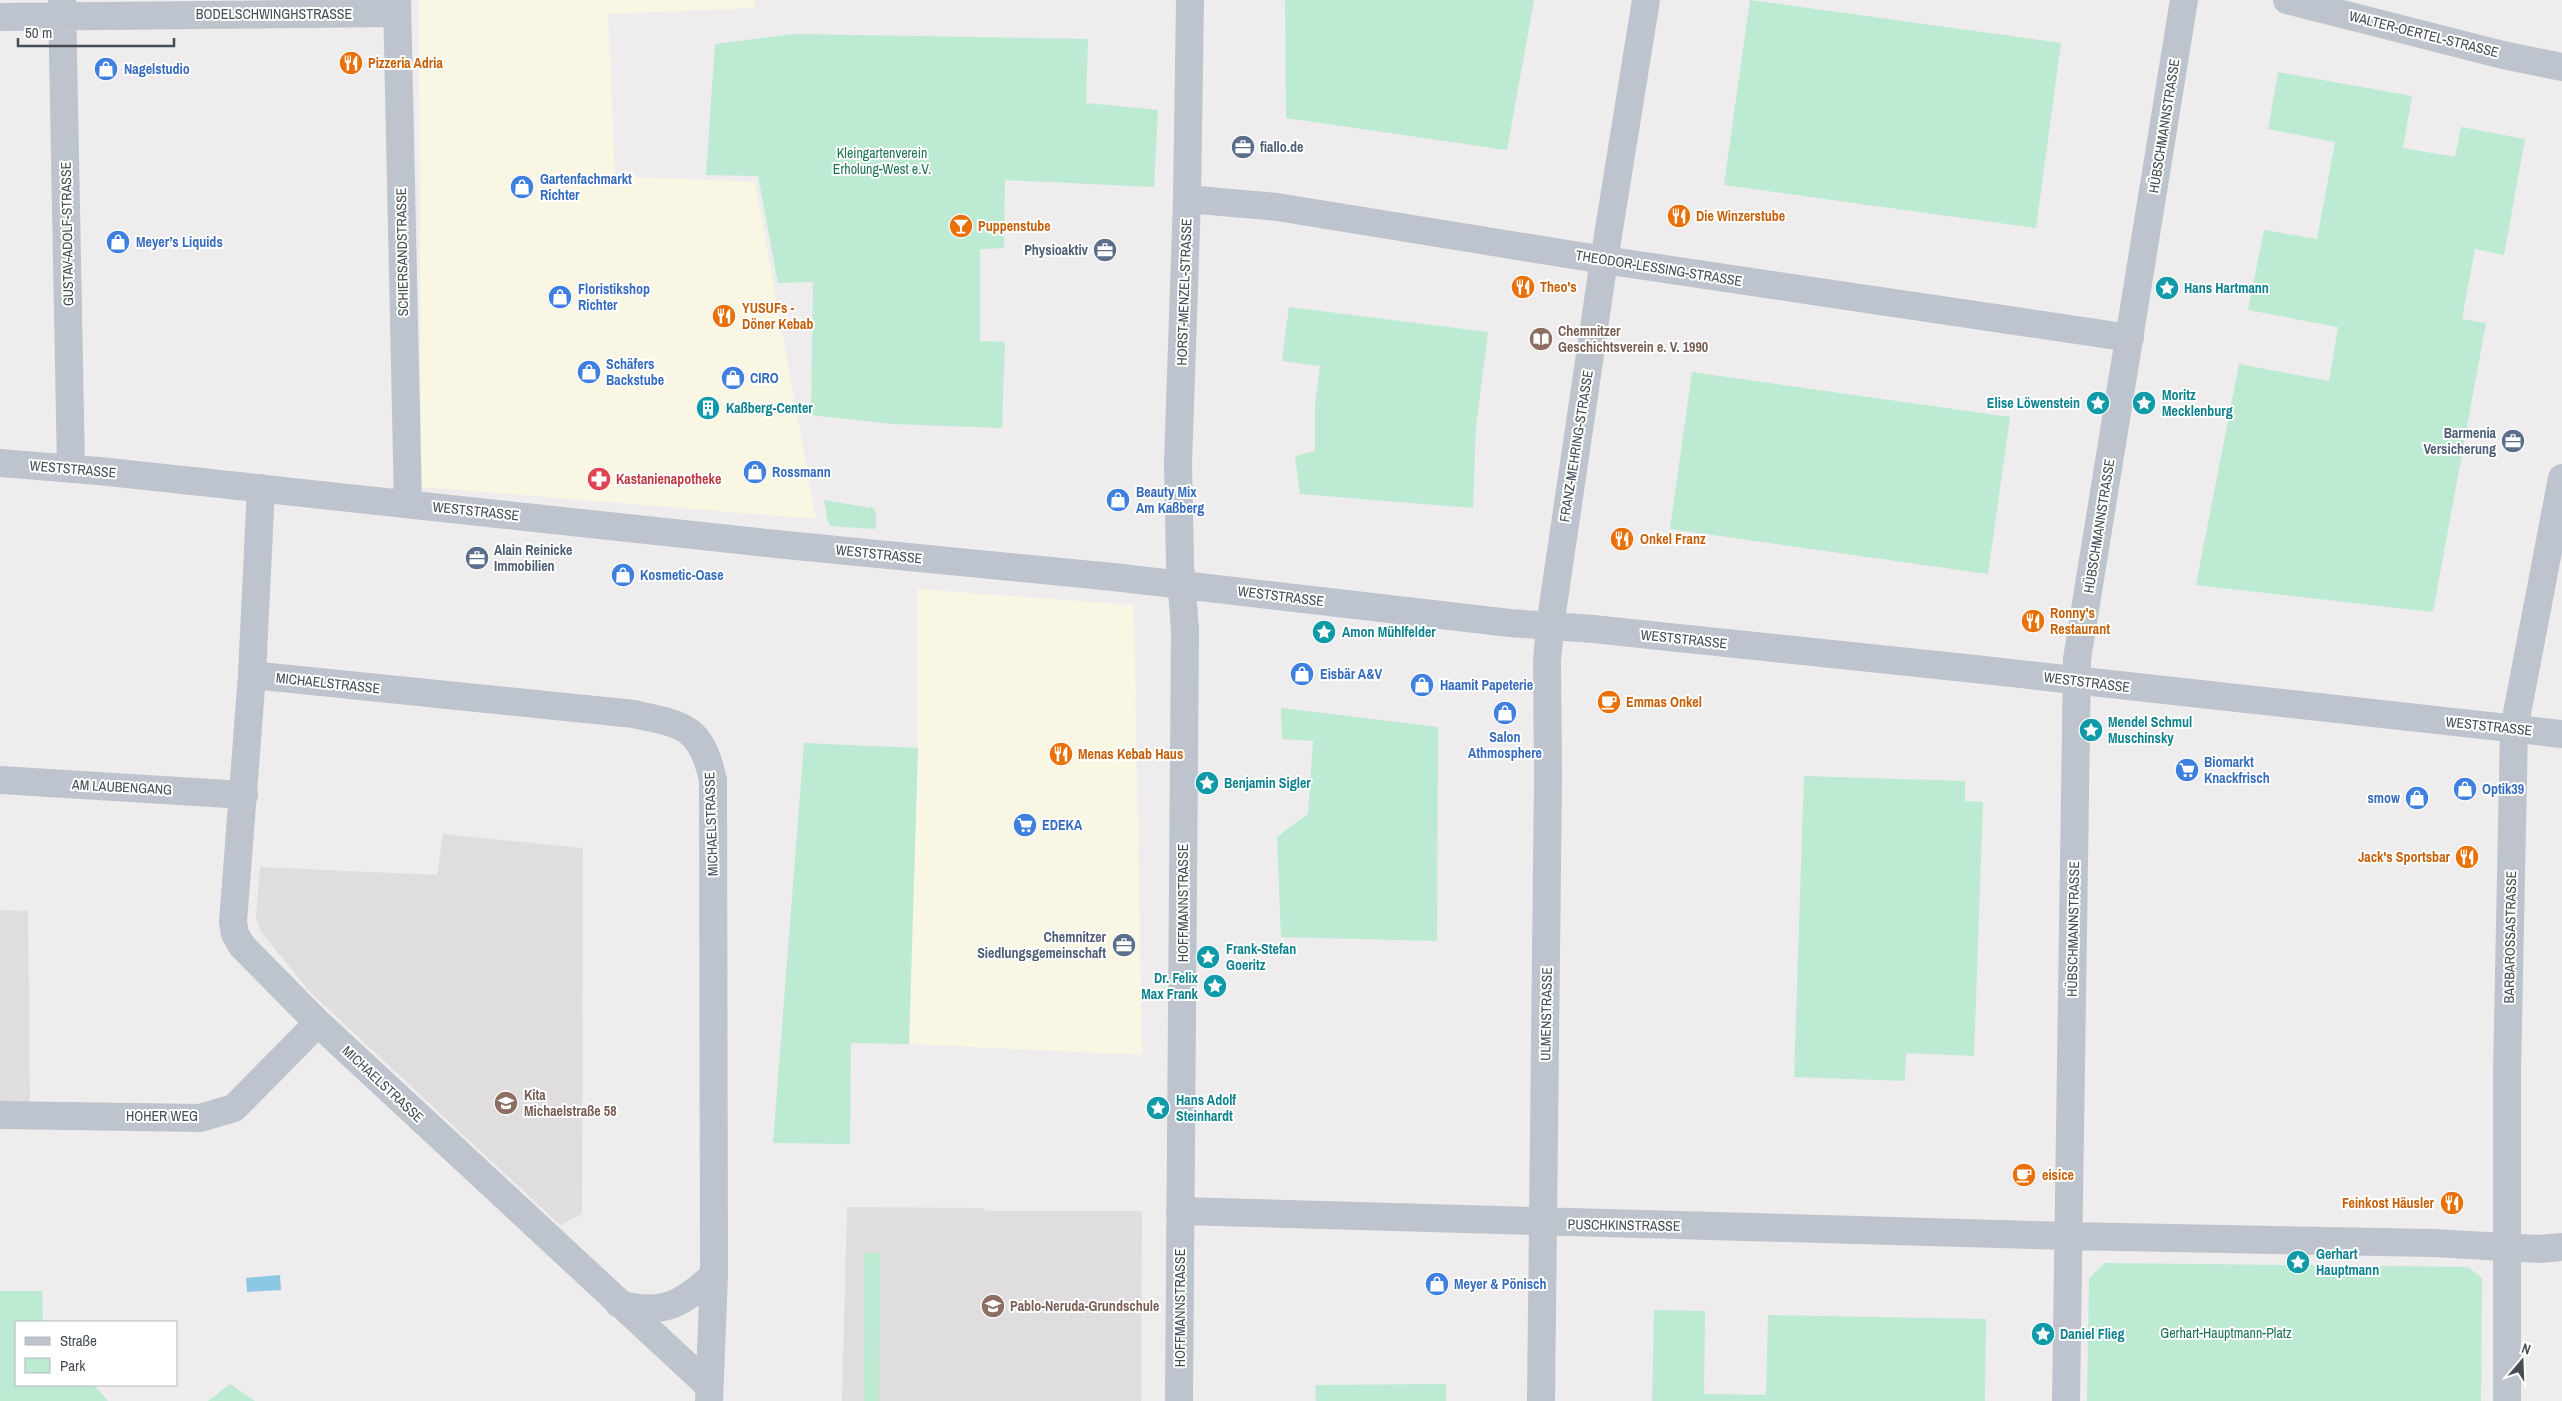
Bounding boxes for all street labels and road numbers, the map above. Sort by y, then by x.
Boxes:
street label: BODELSCHWINGHSTRASSE [196,5,352,23]
street label: WALTER-OERTEL-STRASSE [2347,7,2501,61]
street label: HÜBSCHMANNSTRASSE [2144,57,2184,195]
street label: GUSTAV-ADOLF-STRASSE [57,162,77,306]
street label: SCHIERSANDSTRASSE [392,187,412,317]
street label: HORST-MENZEL-STRASSE [1172,218,1196,366]
street label: THEODOR-LESSING-STRASSE [1574,246,1744,290]
street label: FRANZ-MEHRING-STRASSE [1555,369,1597,523]
street label: WESTSTRASSE [29,456,117,482]
street label: HÜBSCHMANNSTRASSE [2079,457,2119,595]
street label: WESTSTRASSE [432,498,520,524]
street label: WESTSTRASSE [835,541,923,567]
street label: WESTSTRASSE [1237,582,1325,610]
street label: WESTSTRASSE [1640,626,1728,652]
street label: WESTSTRASSE [2043,668,2131,696]
street label: MICHAELSTRASSE [275,669,381,697]
street label: WESTSTRASSE [2445,713,2533,739]
street label: MICHAELSTRASSE [700,771,722,877]
street label: AM LAUBENGANG [71,775,173,799]
street label: HOFFMANNSTRASSE [1174,844,1192,962]
street label: HÜBSCHMANNSTRASSE [2063,861,2083,997]
street label: BARBAROSSASTRASSE [2500,870,2520,1004]
street label: ULMENSTRASSE [1536,967,1556,1061]
street label: MICHAELSTRASSE [339,1042,427,1126]
street label: HOHER WEG [126,1107,198,1125]
street label: PUSCHKINSTRASSE [1567,1215,1681,1235]
street label: HOFFMANNSTRASSE [1171,1249,1189,1367]

